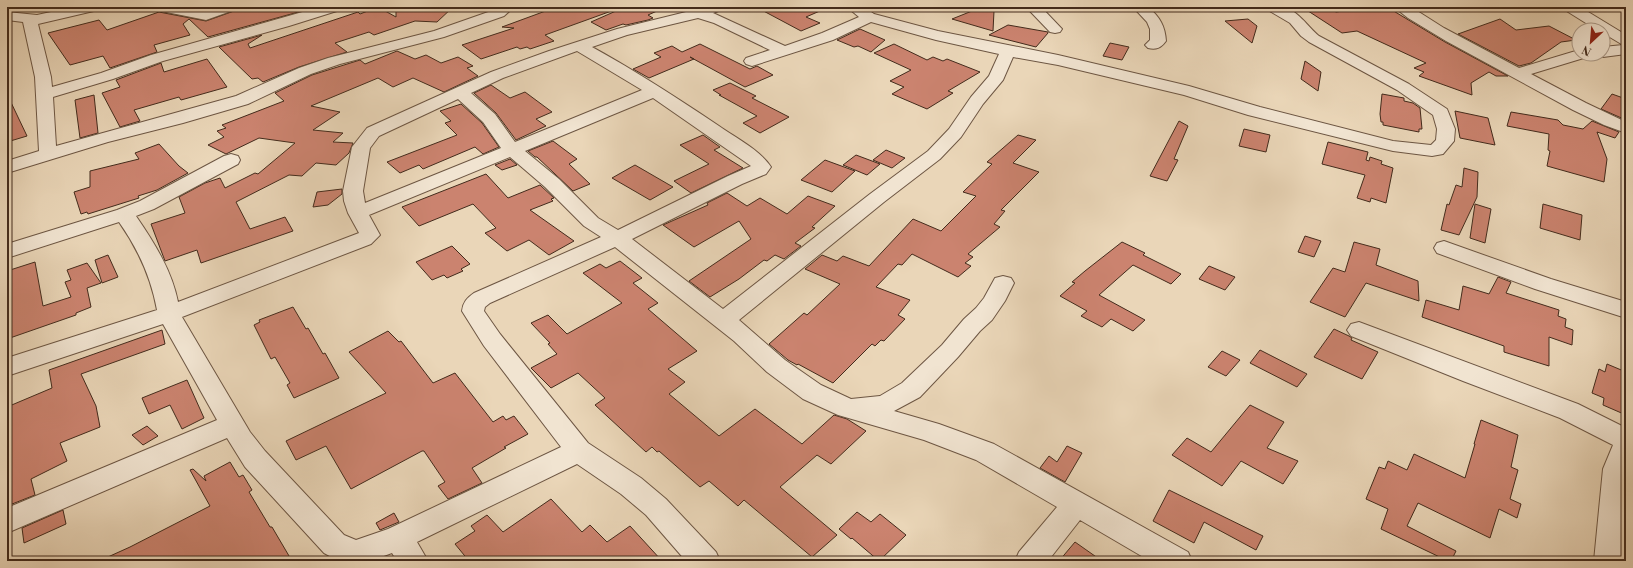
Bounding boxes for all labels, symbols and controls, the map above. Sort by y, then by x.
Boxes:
north arrow [1571,22,1611,62]
text: N [1580,42,1594,58]

